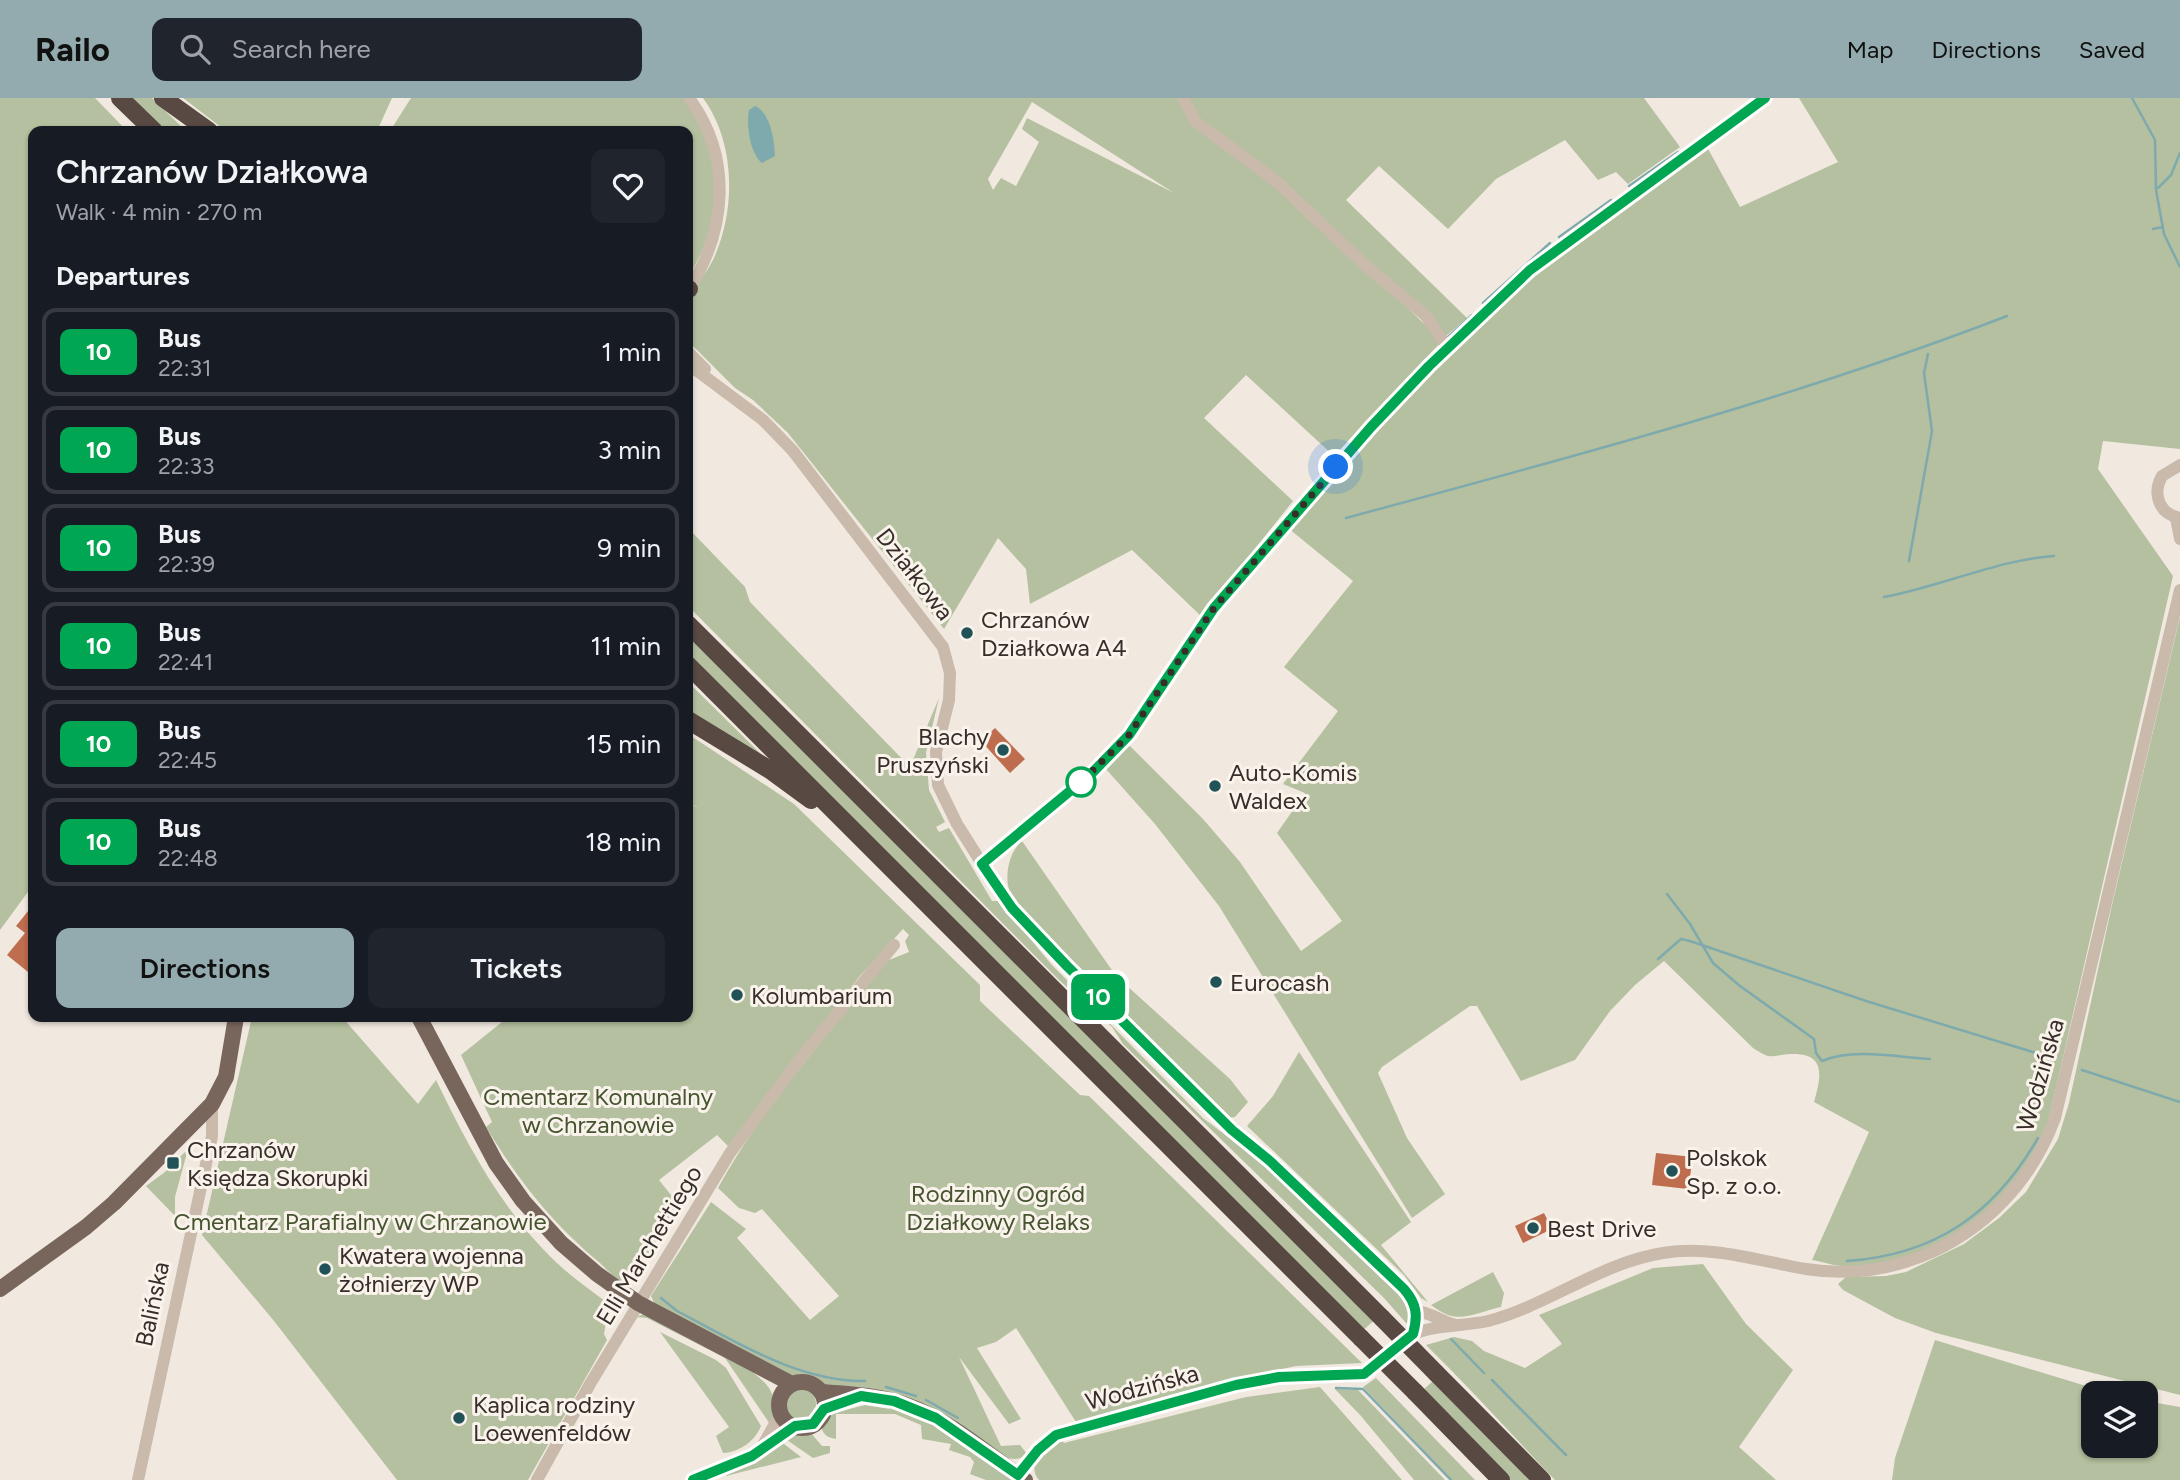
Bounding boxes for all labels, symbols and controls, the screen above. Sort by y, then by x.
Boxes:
search box [152,18,642,81]
text: Railo [35,30,110,69]
icon: search [176,30,214,68]
text: Search here [232,33,371,65]
text: Map [1847,35,1893,64]
text: Directions [1931,35,2041,64]
text: Saved [2079,35,2145,64]
button: heart [591,149,665,223]
text: Chrzanów Działkowa [56,152,368,191]
text: Walk · 4 min · 270 m [56,198,262,226]
text: Departures [56,260,190,292]
text: Bus [158,322,201,354]
text: 1 min [601,336,661,368]
text: 10 [86,337,111,366]
text: 22:31 [158,354,212,382]
text: Bus [158,420,201,452]
text: 3 min [598,434,661,466]
text: 10 [86,435,111,464]
your location [1318,449,1353,484]
text: 22:33 [158,452,215,480]
text: Bus [158,518,201,550]
street label: Działkowa [870,522,960,626]
text: 9 min [597,532,661,564]
text: 10 [86,533,111,562]
text: 22:39 [158,550,215,578]
place label: Chrzanów Działkowa A4 [981,605,1127,662]
text: Bus [158,616,201,648]
marker: Chrzanów Działkowa A4 [959,625,975,641]
text: 11 min [590,630,661,662]
text: 10 [86,631,111,660]
text: 22:41 [158,648,213,676]
text: Bus [158,714,201,746]
place label: Blachy Pruszyński [876,722,989,779]
text: 15 min [586,728,661,760]
text: 10 [86,729,111,758]
marker: Blachy Pruszyński [995,742,1011,758]
text: 22:45 [158,746,217,774]
place label: Auto-Komis Waldex [1229,758,1357,815]
unlabelled marker [1066,767,1096,797]
marker: Auto-Komis Waldex [1207,778,1223,794]
text: Bus [158,812,201,844]
text: 18 min [585,826,661,858]
text: 10 [86,827,111,856]
text: 22:48 [158,844,218,872]
button: Directions [56,928,354,1008]
button: Tickets [368,928,665,1008]
place label: Eurocash [1230,968,1329,997]
line badge: 10 [1066,974,1130,1020]
marker: Eurocash [1208,974,1224,990]
place label: Kolumbarium [751,981,892,1010]
text: 10 [1085,982,1111,1011]
marker: Kolumbarium [729,987,745,1003]
street label: Wodzińska [2010,1015,2070,1135]
park label: Cmentarz Komunalny w Chrzanowie [483,1082,713,1139]
place label: Chrzanów Księdza Skorupki [187,1135,368,1192]
place label: Polskok Sp. z o.o. [1686,1143,1781,1200]
marker: Chrzanów Księdza Skorupki [165,1155,181,1171]
street label: Elli Marchettiego [590,1160,708,1330]
marker: Polskok Sp. z o.o. [1664,1163,1680,1179]
park label: Rodzinny Ogród Działkowy Relaks [906,1179,1090,1236]
park label: Cmentarz Parafialny w Chrzanowie [173,1207,547,1236]
place label: Best Drive [1547,1214,1656,1243]
marker: Best Drive [1525,1220,1541,1236]
place label: Kwatera wojenna żołnierzy WP [339,1241,524,1298]
street label: Balińska [129,1259,175,1349]
marker: Kwatera wojenna żołnierzy WP [317,1261,333,1277]
street label: Wodzińska [1082,1358,1202,1416]
map controls [2081,1381,2158,1458]
button: layers [2081,1381,2158,1458]
place label: Kaplica rodziny Loewenfeldów [473,1390,636,1447]
marker: Kaplica rodziny Loewenfeldów [451,1410,467,1426]

